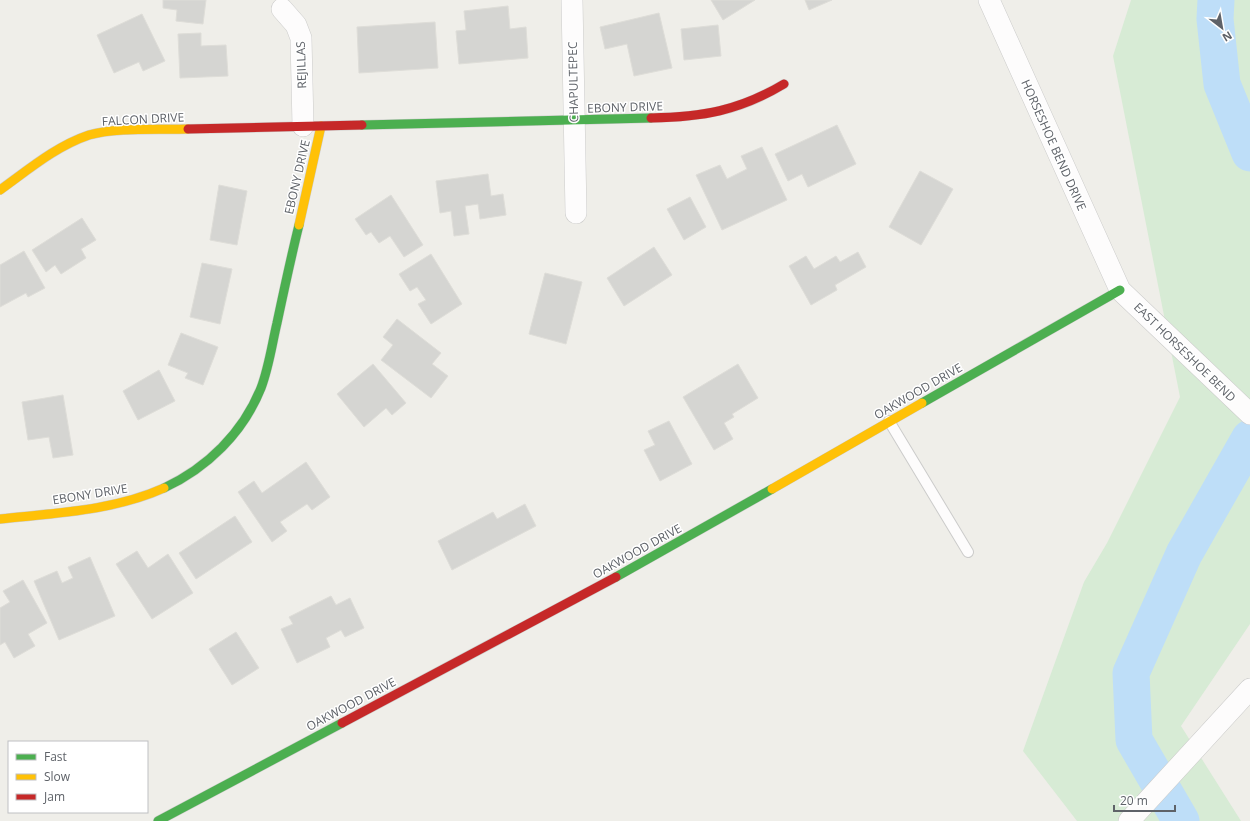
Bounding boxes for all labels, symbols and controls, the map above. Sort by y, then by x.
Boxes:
north arrow [1202,8,1242,48]
text: N [1220,28,1235,46]
street label: REJILLAS [292,41,310,89]
street label: CHAPULTEPEC [564,41,582,123]
street label: HORSESHOE BEND DRIVE [1017,77,1091,213]
street label: EBONY DRIVE [587,97,663,117]
street label: FALCON DRIVE [101,108,185,130]
street label: EBONY DRIVE [280,138,314,216]
street label: EAST HORSESHOE BEND [1130,299,1240,405]
street label: OAKWOOD DRIVE [871,359,965,423]
street label: EBONY DRIVE [51,480,129,508]
street label: OAKWOOD DRIVE [590,520,684,582]
street label: OAKWOOD DRIVE [303,673,399,735]
legend [8,741,148,813]
text: Fast [44,748,67,765]
text: Slow [44,768,71,785]
scale bar [1114,787,1175,813]
text: Jam [43,788,65,805]
text: 20 m [1120,792,1148,809]

